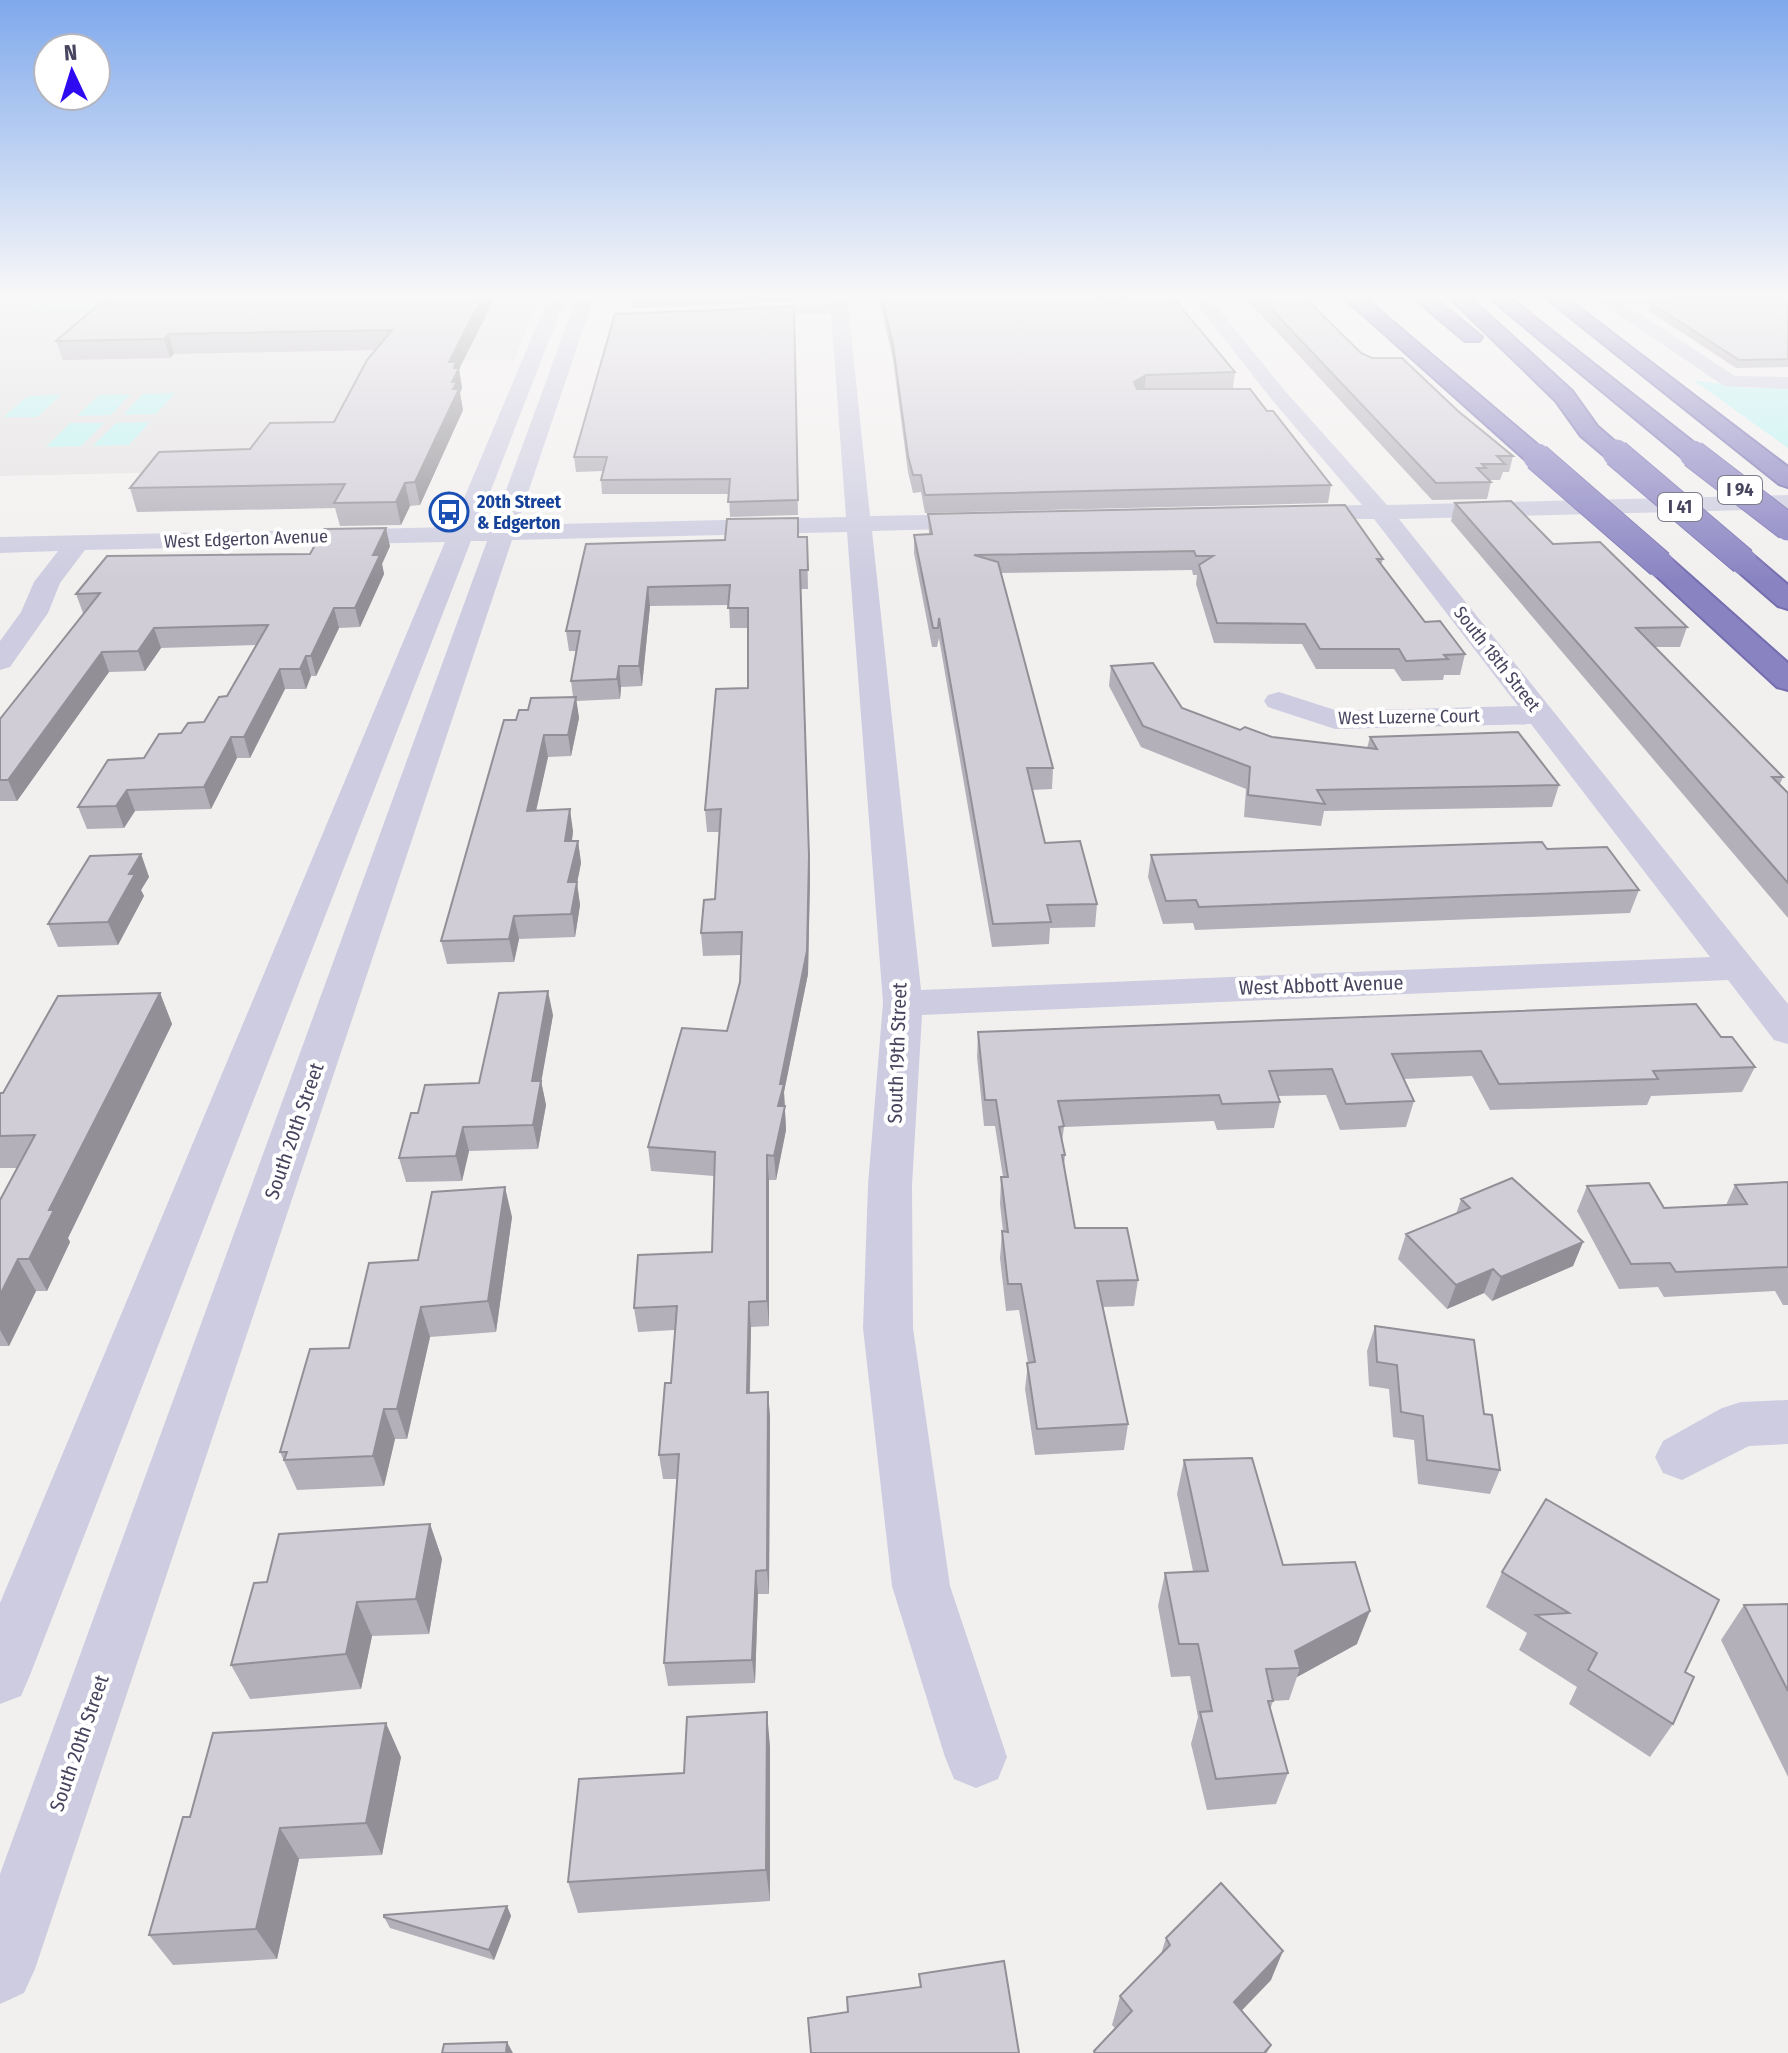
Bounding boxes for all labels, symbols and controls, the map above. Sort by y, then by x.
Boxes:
north arrow [32,32,112,112]
text: N [63,39,78,66]
road number: I 94 [1718,476,1762,504]
bus stop icon: 20th Street & Edgerton [428,491,470,533]
place label: 20th Street & Edgerton [476,491,562,534]
road number: I 41 [1658,493,1702,521]
street label: West Edgerton Avenue [164,525,328,553]
street label: South 18th Street [1449,602,1545,716]
street label: West Luzerne Court [1338,705,1480,729]
street label: West Abbott Avenue [1238,970,1404,1000]
street label: South 19th Street [883,982,911,1124]
street label: South 20th Street [259,1059,329,1202]
street label: South 20th Street [44,1671,114,1814]

